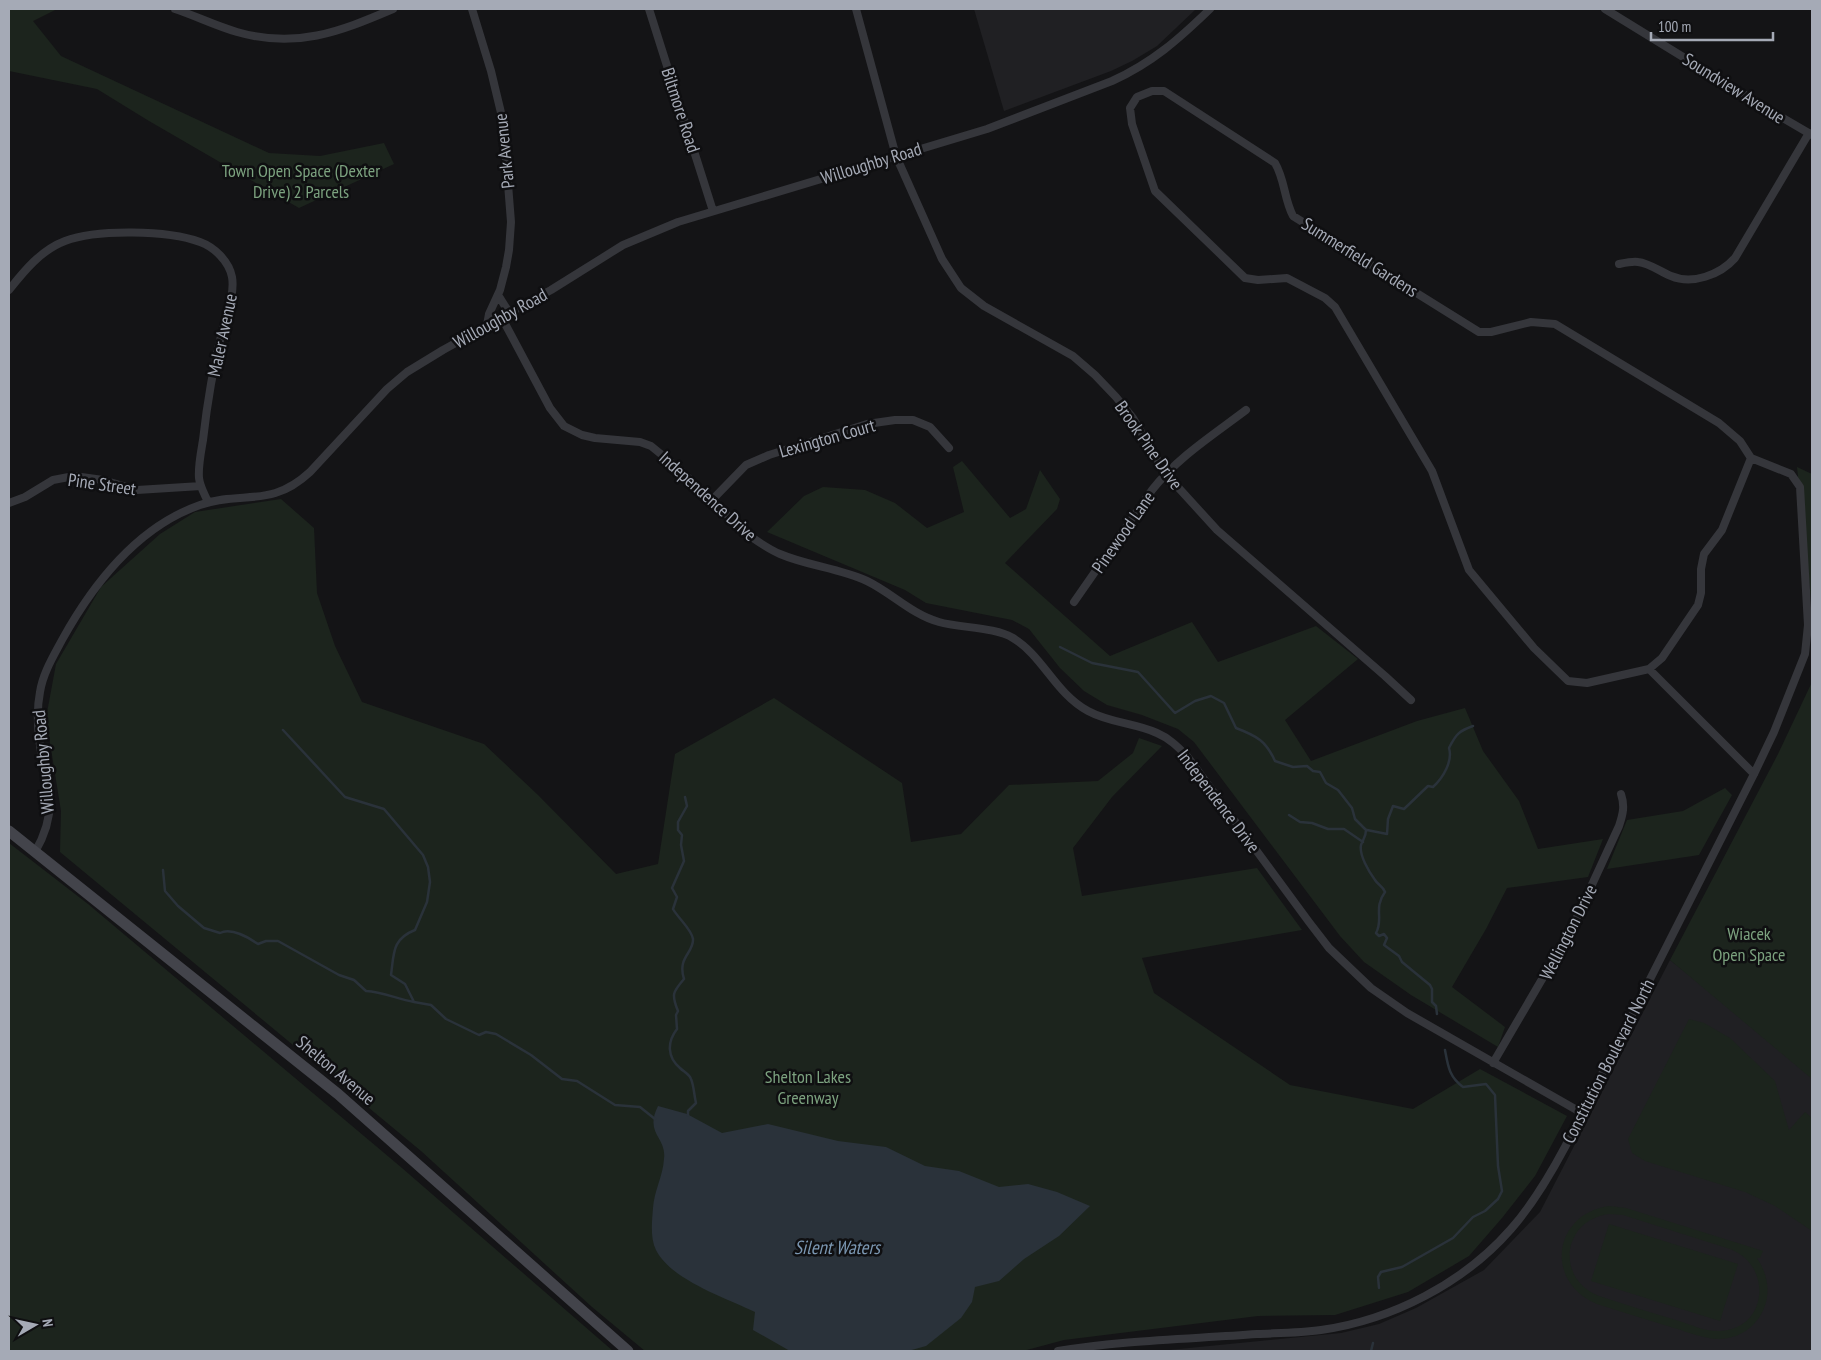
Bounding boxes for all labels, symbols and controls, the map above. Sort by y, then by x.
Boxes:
scale bar [1651,10,1774,42]
text: 100 m [1658,17,1691,36]
street label: Soundview Avenue [1679,47,1789,129]
street label: Biltmore Road [656,65,706,155]
street label: Park Avenue [489,112,519,190]
street label: Willoughby Road [818,137,924,189]
park label: Town Open Space (Dexter Drive) 2 Parcels [222,159,380,203]
street label: Summerfield Gardens [1298,212,1422,302]
street label: Willoughby Road [449,283,551,353]
street label: Maler Avenue [202,291,242,379]
street label: Brook Pine Drive [1110,396,1188,494]
street label: Lexington Court [776,413,878,463]
street label: Independence Drive [654,446,762,546]
street label: Pine Street [67,468,138,500]
street label: Pinewood Lane [1086,487,1160,577]
street label: Willoughby Road [27,709,59,815]
street label: Independence Drive [1173,745,1265,857]
street label: Wellington Drive [1534,881,1602,983]
park label: Wiacek Open Space [1712,922,1786,966]
street label: Constitution Boulevard North [1557,975,1659,1147]
street label: Shelton Avenue [292,1030,380,1110]
park label: Shelton Lakes Greenway [765,1065,851,1109]
water label: Silent Waters [794,1235,882,1259]
north arrow [10,1300,60,1350]
text: N [38,1318,57,1328]

